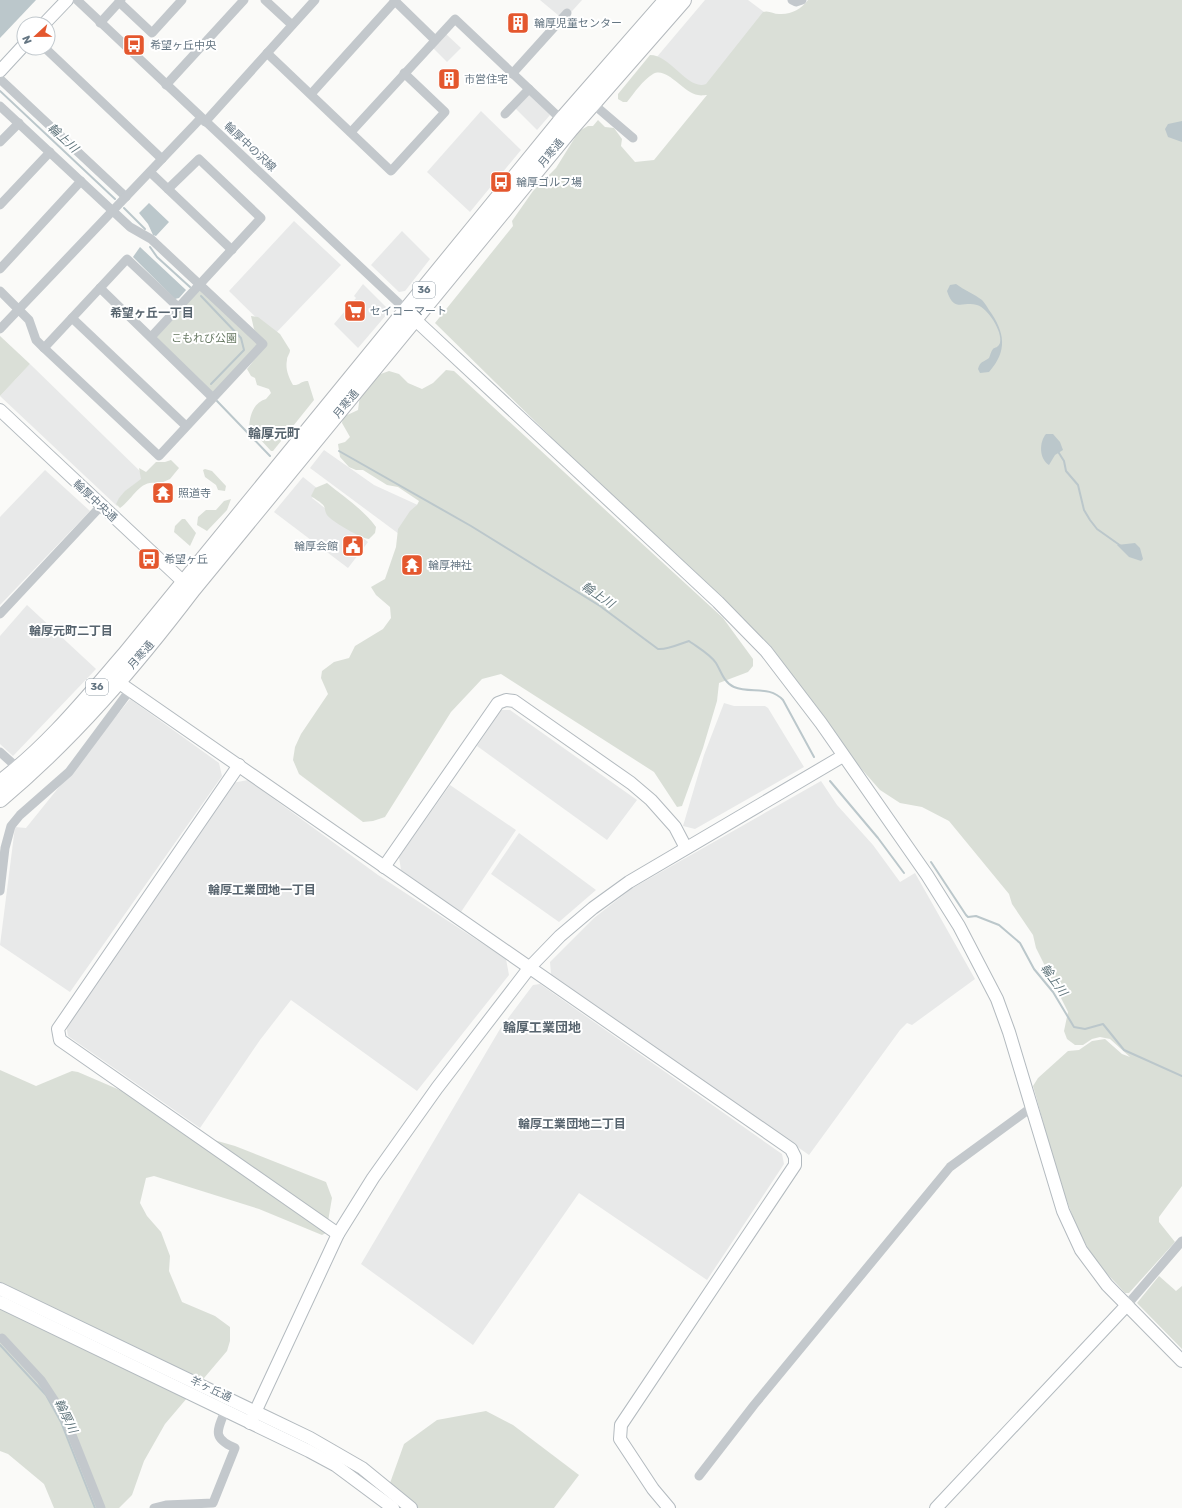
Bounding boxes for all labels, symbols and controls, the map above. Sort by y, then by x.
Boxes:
building icon: 輪厚児童センター [505,10,531,36]
north arrow [16,16,56,56]
place label: 輪厚児童センター [534,17,622,30]
bus stop icon: 希望ヶ丘中央 [121,32,147,58]
text: N [20,33,35,46]
place label: 希望ヶ丘中央 [150,39,217,52]
building icon: 市営住宅 [436,66,462,92]
place label: 市営住宅 [464,73,508,86]
street label: 輪厚中の沢線 [221,120,279,174]
water label: 輪上川 [45,121,82,157]
street label: 月寒通 [536,136,566,170]
bus stop icon: 輪厚ゴルフ場 [488,169,514,195]
place label: 輪厚ゴルフ場 [516,176,582,189]
road number: 36 [413,282,435,298]
supermarket icon: セイコーマート [342,298,368,324]
place label: セイコーマート [370,305,447,318]
district label: 希望ヶ丘一丁目 [110,306,194,320]
park label: こもれび公園 [171,332,237,345]
street label: 月寒通 [331,387,361,421]
district label: 輪厚元町 [248,426,300,441]
street label: 輪厚中央通 [70,477,120,525]
temple icon: 照道寺 [150,480,176,506]
place label: 照道寺 [178,487,211,500]
public building icon: 輪厚会館 [340,533,366,559]
place label: 輪厚会館 [294,540,338,553]
bus stop icon: 希望ヶ丘 [136,546,162,572]
temple icon: 輪厚神社 [399,552,425,578]
place label: 希望ヶ丘 [164,553,208,566]
place label: 輪厚神社 [428,559,472,572]
water label: 輪上川 [579,579,618,612]
district label: 輪厚元町二丁目 [29,624,113,638]
street label: 月寒通 [125,638,157,672]
road number: 36 [86,679,108,695]
district label: 輪厚工業団地一丁目 [208,883,316,897]
water label: 輪上川 [1038,961,1071,1000]
district label: 輪厚工業団地 [503,1020,581,1035]
district label: 輪厚工業団地二丁目 [518,1117,626,1131]
street label: 羊ヶ丘通 [188,1374,234,1404]
water label: 輪厚川 [52,1397,81,1437]

